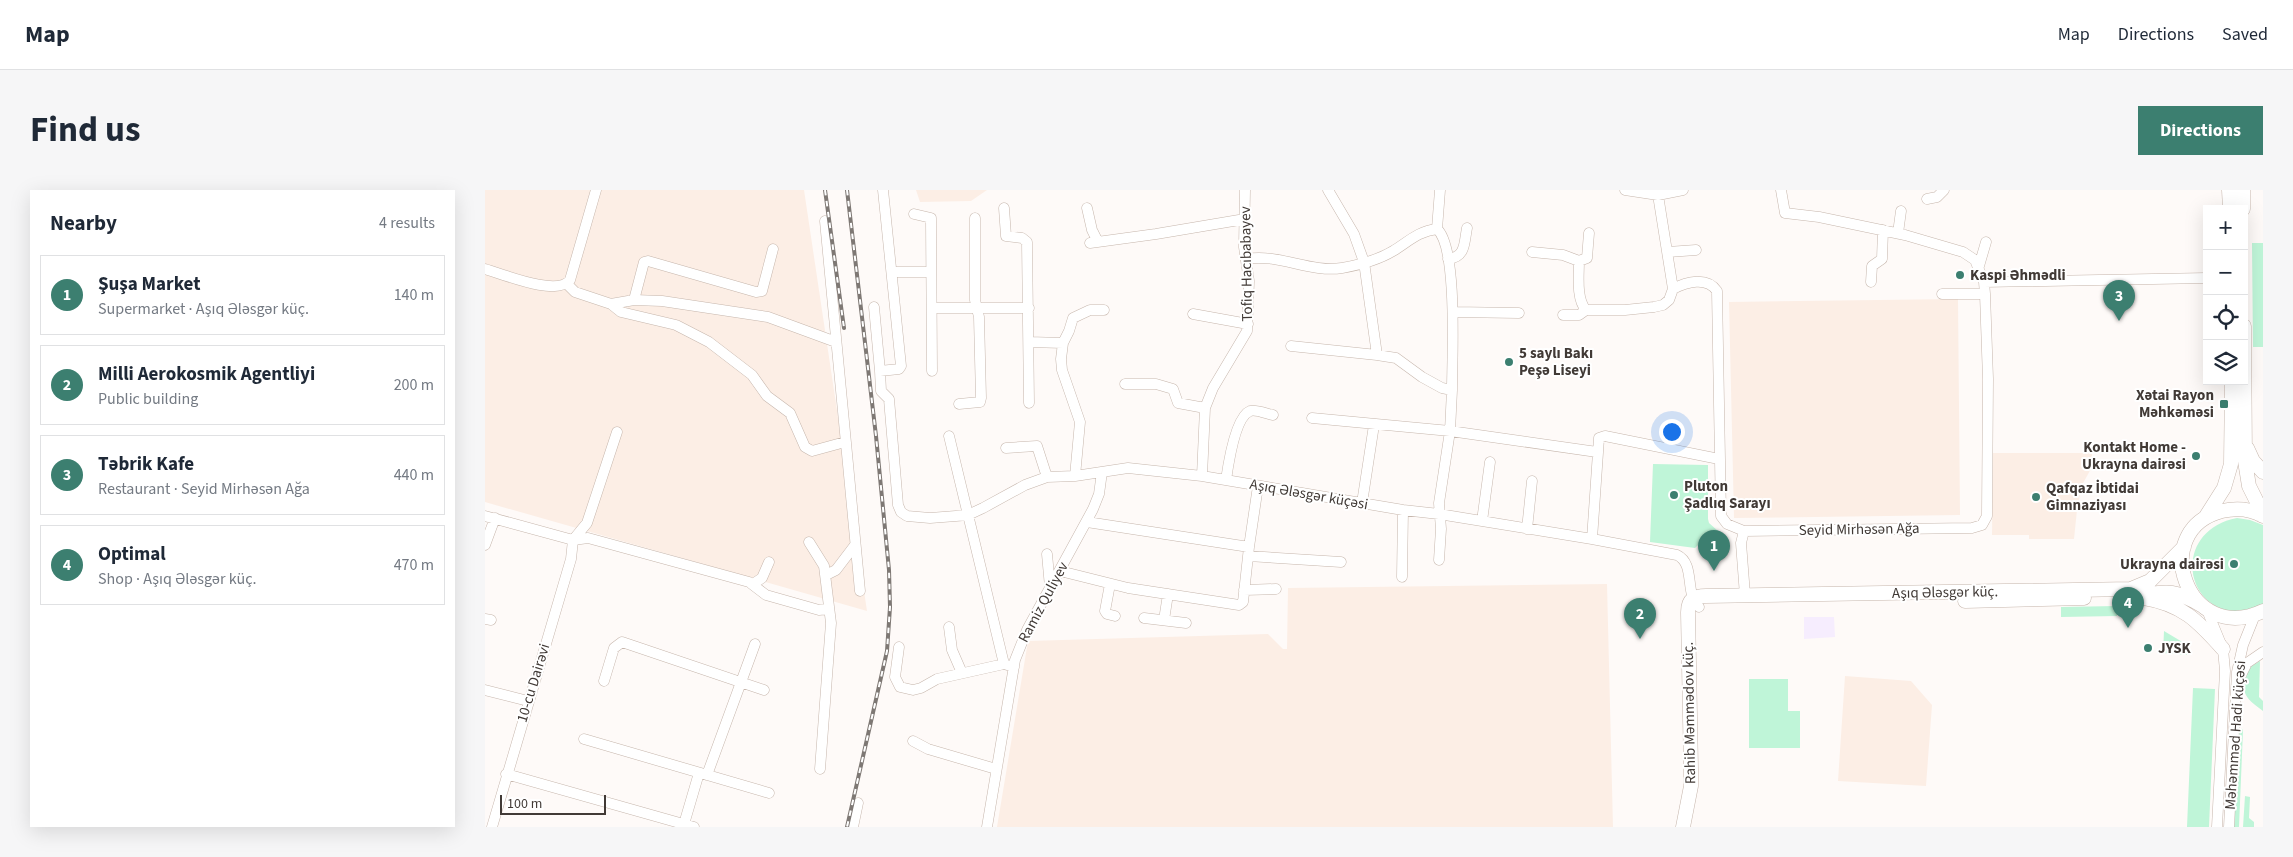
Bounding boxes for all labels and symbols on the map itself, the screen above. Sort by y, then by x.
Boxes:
street label: Tofiq Hacıbabayev [1235,206,1258,322]
place label: Kaspi Əhmədli [1970,265,2066,286]
marker: Kaspi Əhmədli [1954,269,1966,281]
pin: 3 [2103,280,2135,321]
place label: 5 saylı Bakı Peşə Liseyi [1519,343,1593,381]
marker: 5 saylı Bakı Peşə Liseyi [1503,356,1515,368]
place label: Xətai Rayon Məhkəməsi [2136,385,2214,423]
marker: Xətai Rayon Məhkəməsi [2218,398,2230,410]
your location [1659,419,1685,445]
place label: Kontakt Home - Ukrayna dairəsi [2082,437,2186,475]
marker: Kontakt Home - Ukrayna dairəsi [2190,450,2202,462]
street label: Aşıq Ələsgər küçəsi [1248,474,1370,515]
place label: Pluton Şadlıq Sarayı [1684,476,1771,514]
place label: Qafqaz İbtidai Gimnaziyası [2046,478,2139,516]
marker: Pluton Şadlıq Sarayı [1668,489,1680,501]
marker: Qafqaz İbtidai Gimnaziyası [2030,491,2042,503]
street label: Seyid Mirhəsən Ağa [1798,518,1920,541]
pin: 1 [1698,530,1730,571]
place label: Ukrayna dairəsi [2120,554,2224,575]
street label: Ramiz Quliyev [1013,558,1074,646]
marker: Ukrayna dairəsi [2228,558,2240,570]
street label: Aşıq Ələsgər küç. [1892,581,1998,604]
pin: 4 [2112,587,2144,628]
pin: 2 [1624,598,1656,639]
place label: JYSK [2158,638,2192,659]
street label: 10-cu Dairəvi [512,641,555,725]
street label: Rahib Məmmədov küç. [1678,642,1701,784]
marker: JYSK [2142,642,2154,654]
street label: Məhəmməd Hadi küçəsi [2220,660,2251,810]
scale bar [500,792,606,815]

